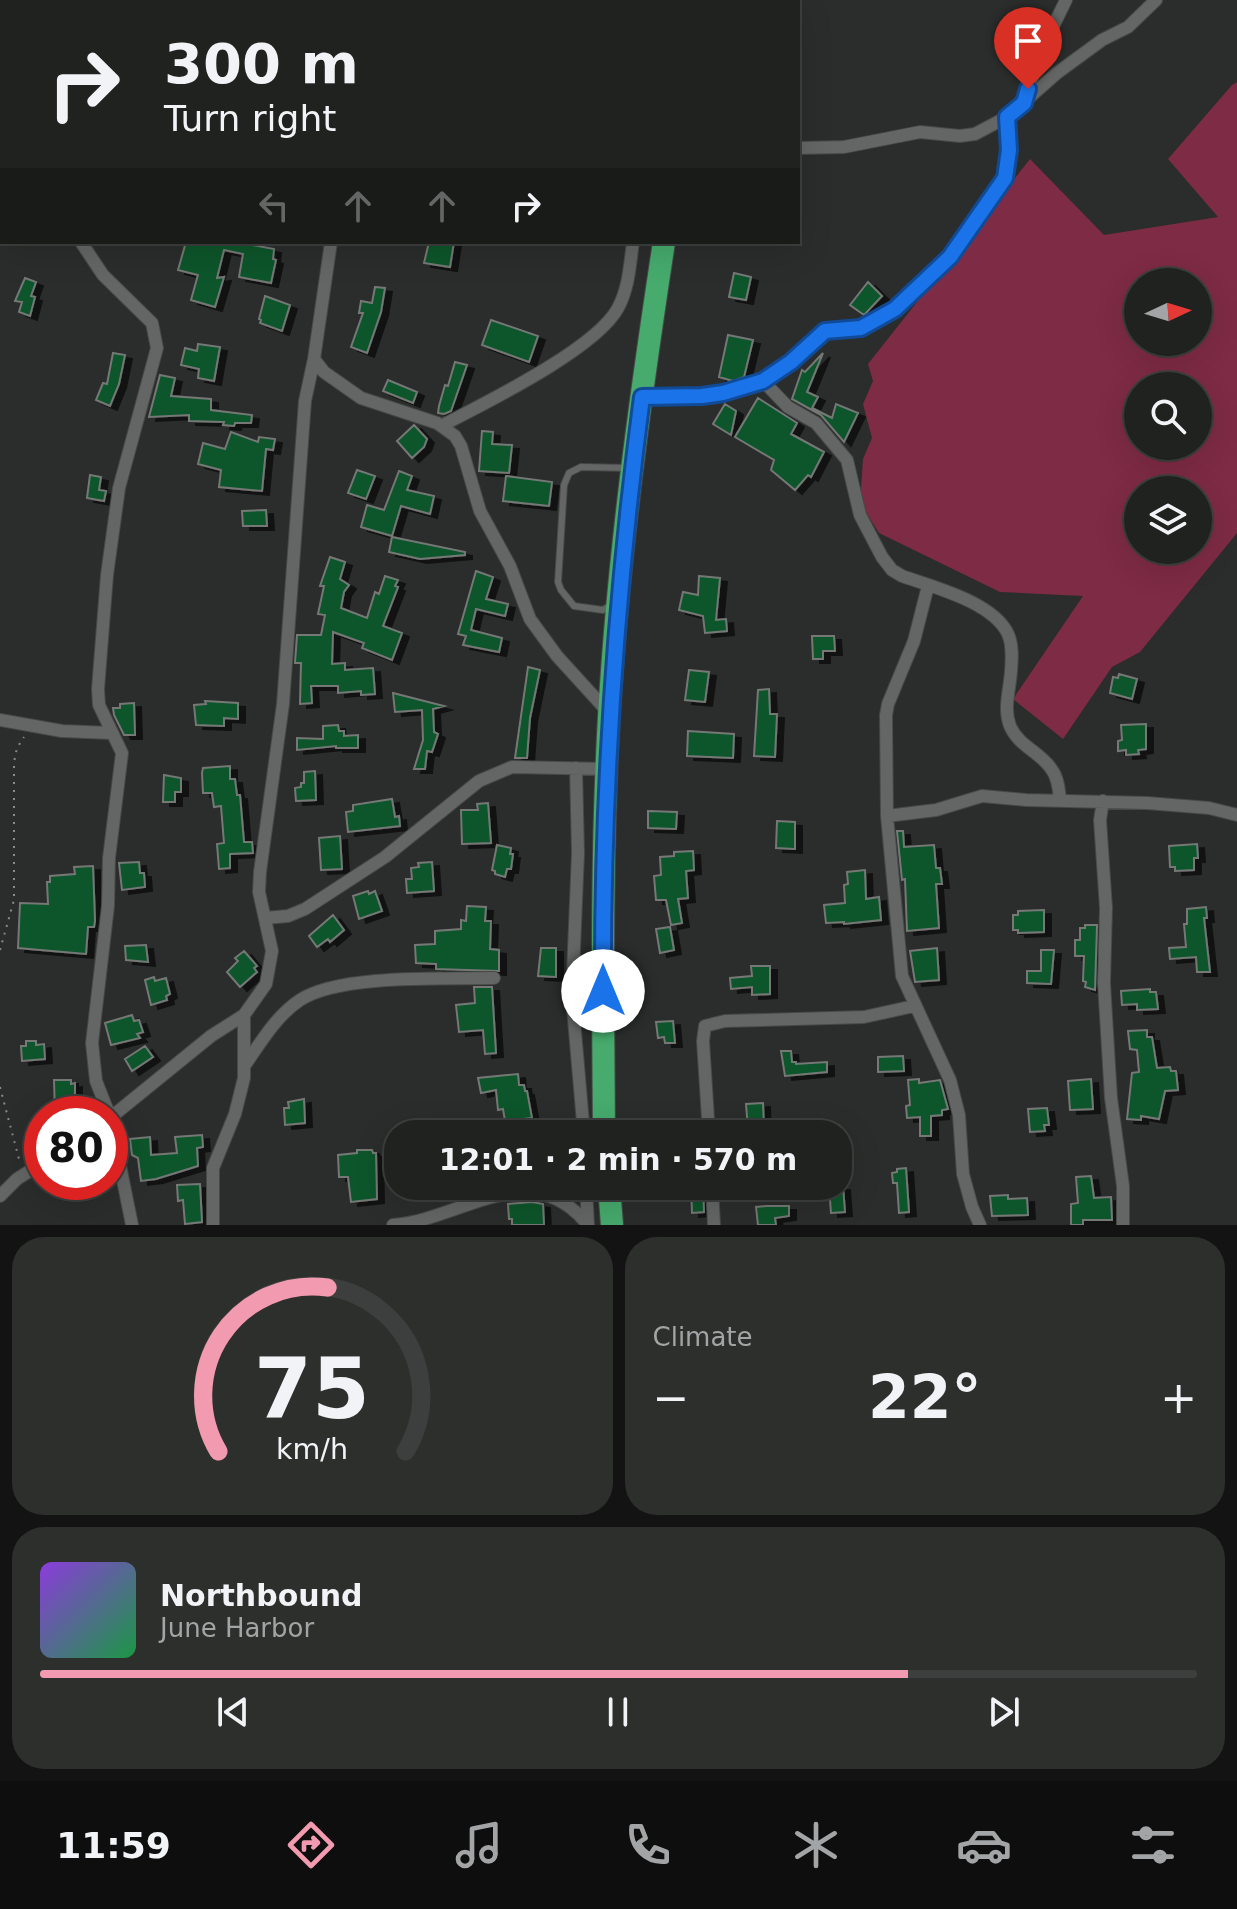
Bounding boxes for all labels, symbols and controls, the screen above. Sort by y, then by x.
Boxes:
pin [994,7,1062,89]
icon: arrive [1006,19,1050,63]
text: 300 m [164,31,359,96]
icon: right [32,32,136,136]
text: Turn right [164,98,336,139]
icon: left [252,184,296,228]
icon: ahead [336,184,380,228]
icon: ahead [420,184,464,228]
icon: right [504,184,548,228]
north arrow [1124,268,1212,356]
map controls [1124,268,1212,564]
button: search [1124,372,1212,460]
button: layers [1124,476,1212,564]
position arrow [561,949,645,1033]
speed limit sign: 80 [24,1096,128,1200]
text: 12:01 · 2 min · 570 m [439,1142,797,1177]
text: Climate [653,1322,753,1352]
text: 75 [254,1341,370,1438]
text: 22° [868,1362,982,1432]
text: − [653,1372,689,1423]
text: + [1160,1372,1197,1423]
text: km/h [276,1432,348,1466]
text: Northbound [160,1578,363,1613]
text: June Harbor [160,1613,314,1643]
icon: previous [211,1690,255,1734]
icon: pause [596,1690,640,1734]
icon: next [982,1690,1026,1734]
icon: directions [283,1817,339,1873]
icon: music [451,1817,507,1873]
icon: phone [620,1817,676,1873]
icon: climate [788,1817,844,1873]
icon: car [956,1817,1012,1873]
icon: filters [1125,1817,1181,1873]
text: 11:59 [56,1825,171,1866]

